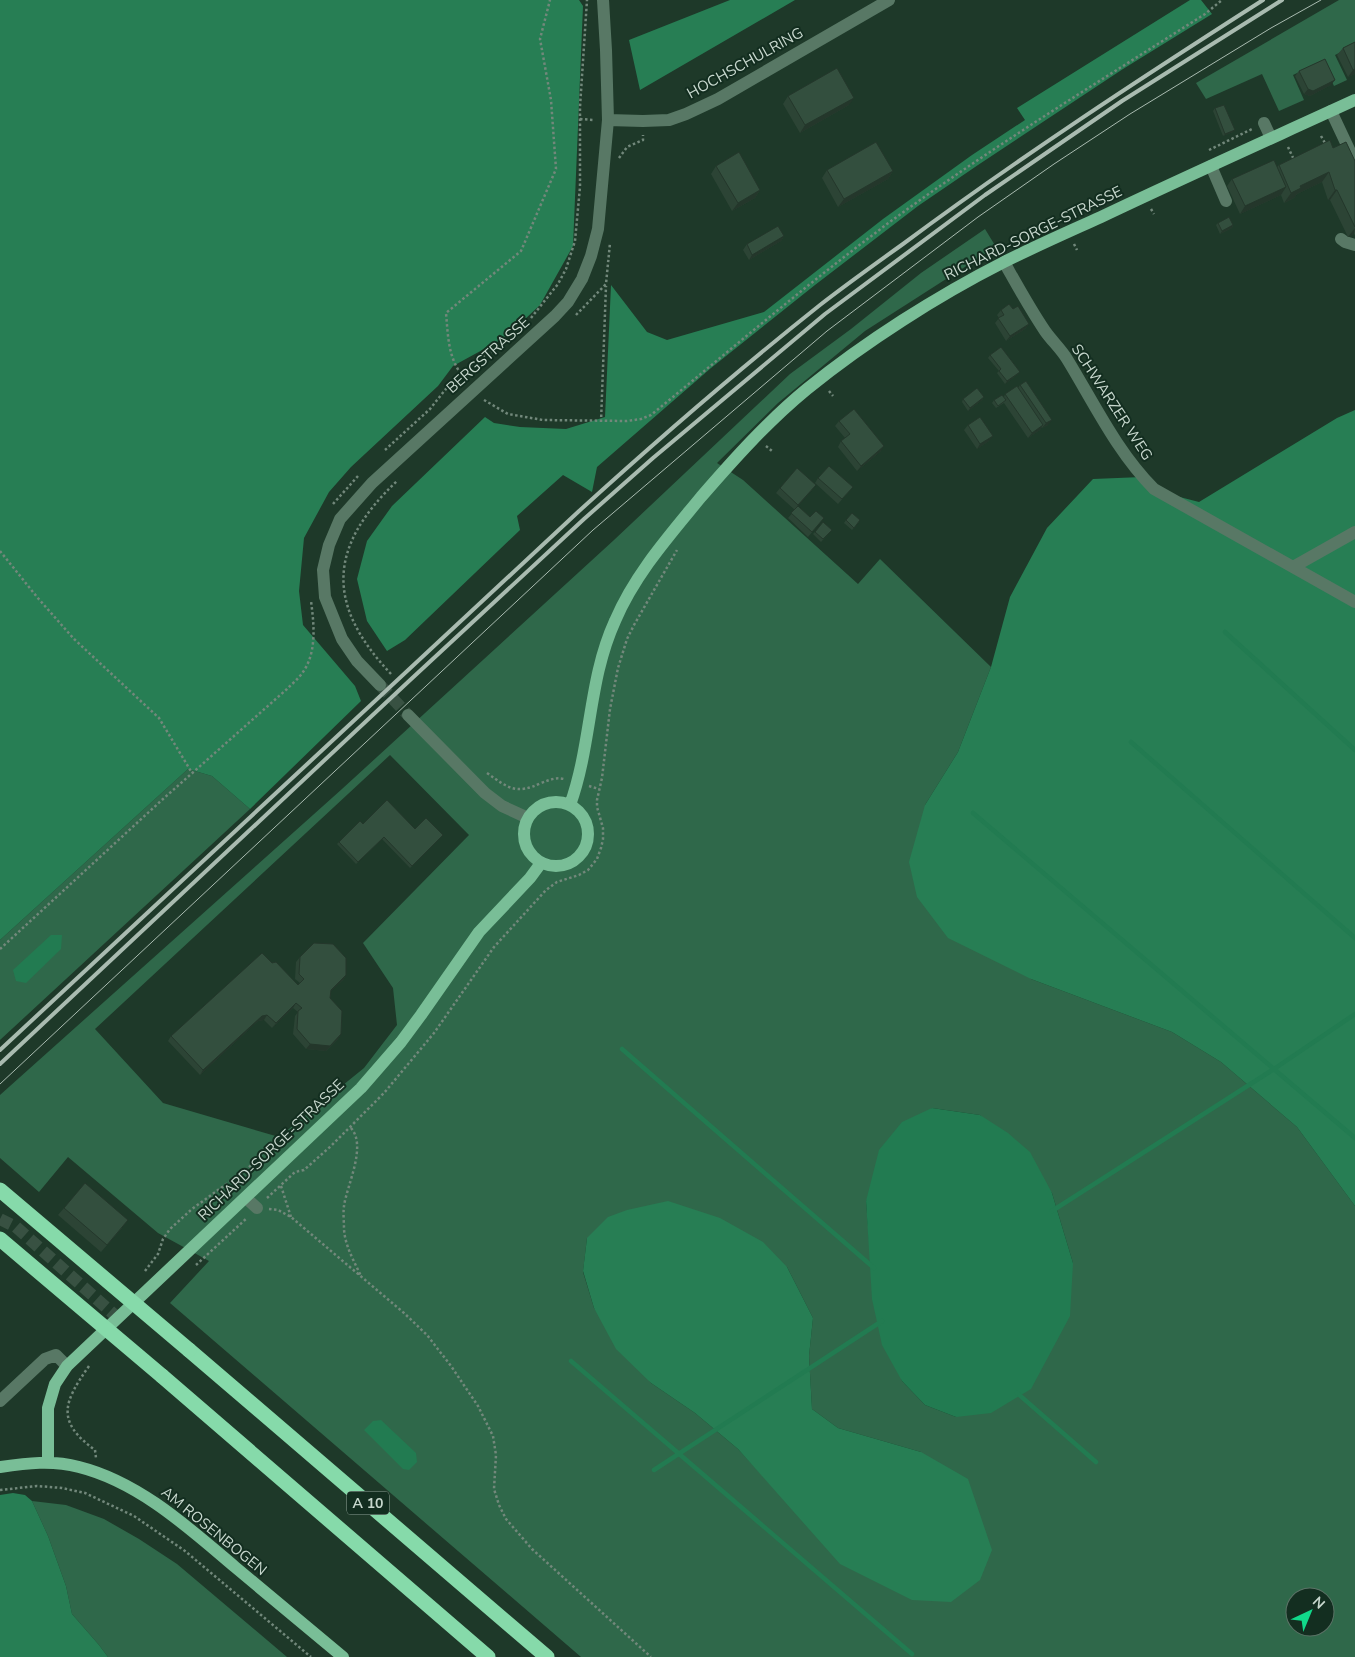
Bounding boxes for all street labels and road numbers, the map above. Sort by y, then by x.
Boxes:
street label: HOCHSCHULRING [683,23,807,103]
street label: RICHARD-SORGE-STRASSE [941,181,1125,285]
street label: BERGSTRASSE [442,312,534,398]
street label: SCHWARZER WEG [1067,340,1157,464]
street label: RICHARD-SORGE-STRASSE [194,1075,348,1225]
street label: AM ROSENBOGEN [157,1482,271,1580]
road number: A 10 [347,1492,389,1515]

